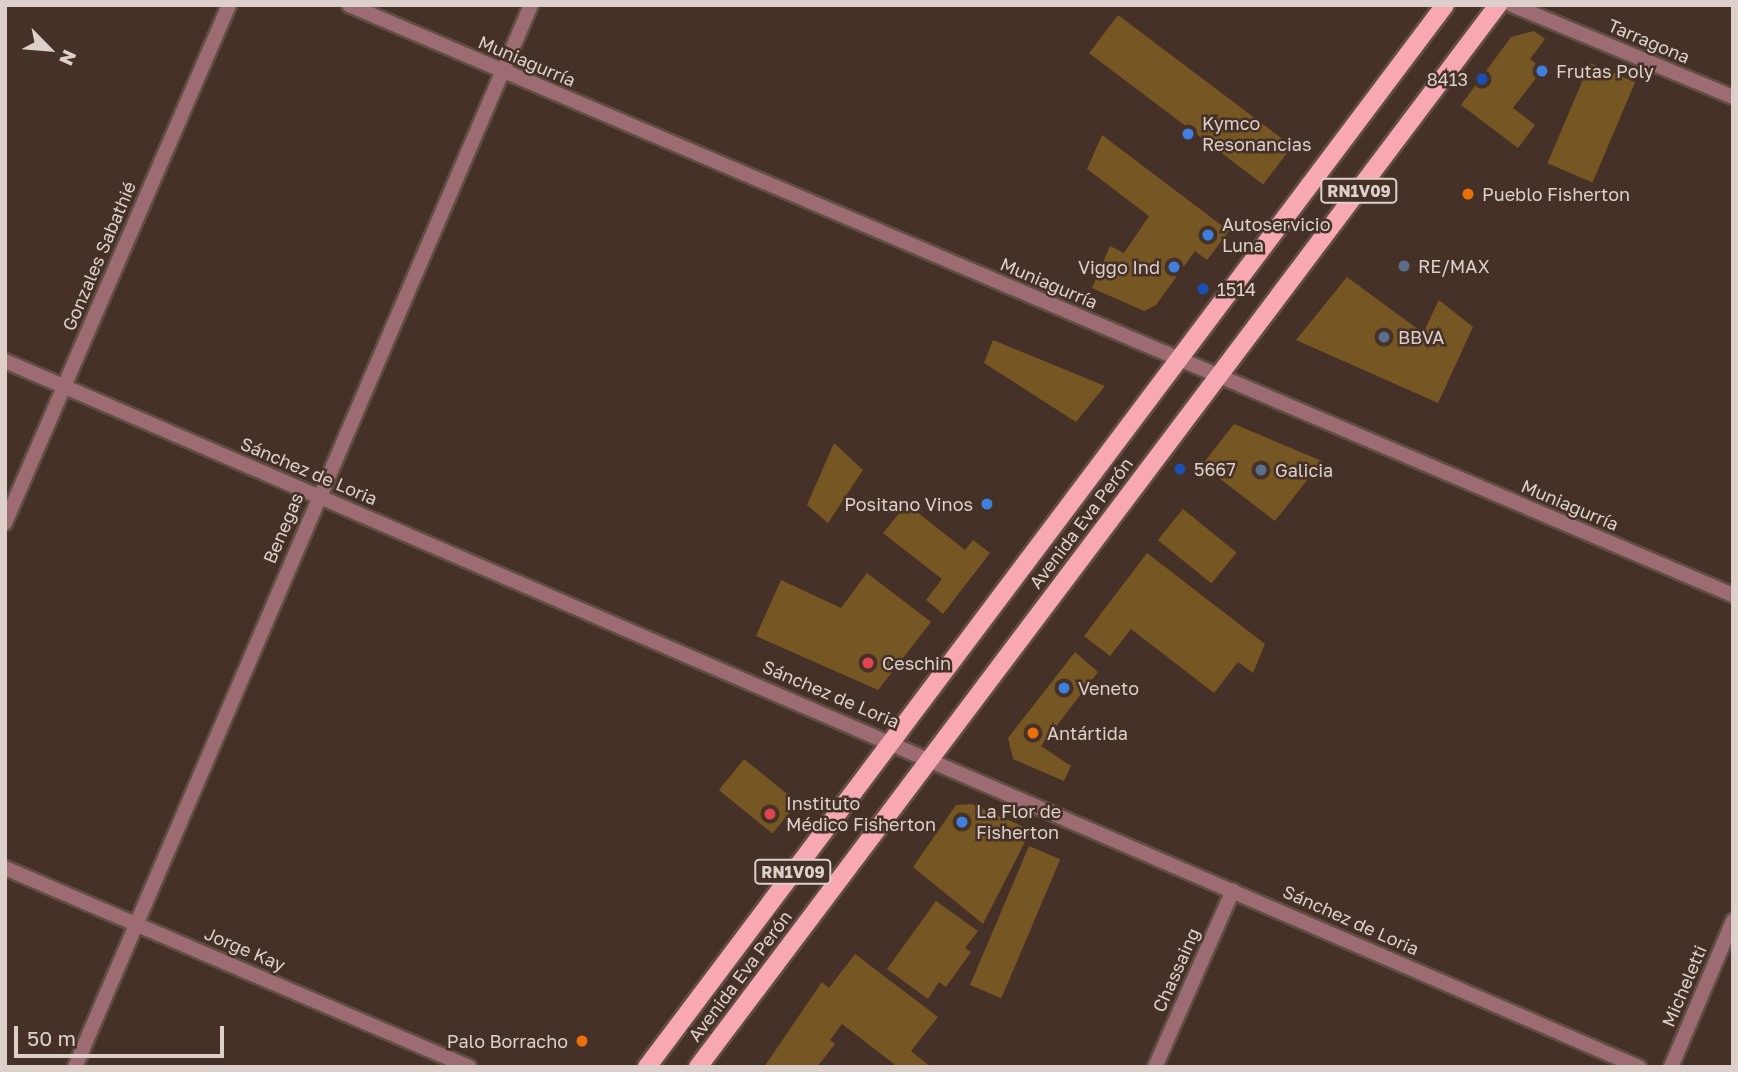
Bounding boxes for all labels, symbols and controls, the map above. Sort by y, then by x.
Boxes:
north arrow [14,14,84,84]
street label: Tarragona [1605,14,1693,68]
street label: Muniagurría [475,31,579,91]
text: N [55,47,82,69]
place label: Frutas Poly [1556,60,1654,82]
marker: Frutas Poly [1534,63,1550,79]
place label: 8413 [1427,68,1468,90]
marker: 8413 [1474,71,1490,87]
place label: Kymco Resonancias [1202,113,1311,156]
marker: Kymco Resonancias [1180,126,1196,142]
street label: Gonzales Sabathié [58,178,140,334]
road number: RN1V09 [1319,178,1399,204]
place label: Pueblo Fisherton [1482,183,1630,205]
marker: Pueblo Fisherton [1460,186,1476,202]
place label: Autoservicio Luna [1222,214,1330,256]
marker: Autoservicio Luna [1200,227,1216,243]
street label: Muniagurría [997,253,1101,313]
place label: RE/MAX [1418,255,1490,277]
place label: Viggo Ind [1078,256,1160,278]
marker: RE/MAX [1396,258,1412,274]
marker: Viggo Ind [1166,259,1182,275]
place label: 1514 [1217,278,1256,300]
marker: 1514 [1195,281,1211,297]
place label: BBVA [1398,326,1444,348]
marker: BBVA [1376,329,1392,345]
street label: Sánchez de Loria [237,432,381,510]
street label: Avenida Eva Perón [1025,453,1137,593]
place label: 5667 [1194,458,1236,480]
place label: Galicia [1275,459,1333,481]
marker: 5667 [1172,461,1188,477]
marker: Galicia [1253,462,1269,478]
street label: Muniagurría [1518,475,1622,535]
street label: Benegas [258,489,308,567]
place label: Positano Vinos [844,493,973,515]
marker: Positano Vinos [979,496,995,512]
place label: Ceschin [882,652,951,674]
street label: Sánchez de Loria [759,655,903,733]
marker: Ceschin [860,655,876,671]
place label: Veneto [1078,677,1139,699]
marker: Veneto [1056,680,1072,696]
place label: Antártida [1047,722,1128,744]
marker: Antártida [1025,725,1041,741]
place label: Instituto Médico Fisherton [786,793,936,836]
place label: La Flor de Fisherton [976,801,1061,844]
marker: Instituto Médico Fisherton [760,804,780,824]
marker: La Flor de Fisherton [954,814,970,830]
road number: RN1V09 [753,860,833,884]
street label: Sánchez de Loria [1280,880,1422,960]
street label: Avenida Eva Perón [684,906,796,1046]
street label: Jorge Kay [201,922,289,976]
street label: Chassaing [1148,925,1204,1015]
street label: Micheletti [1657,942,1711,1030]
scale bar [18,1012,228,1056]
text: 50 m [27,1025,76,1051]
place label: Palo Borracho [447,1030,568,1052]
marker: Palo Borracho [574,1033,590,1049]

